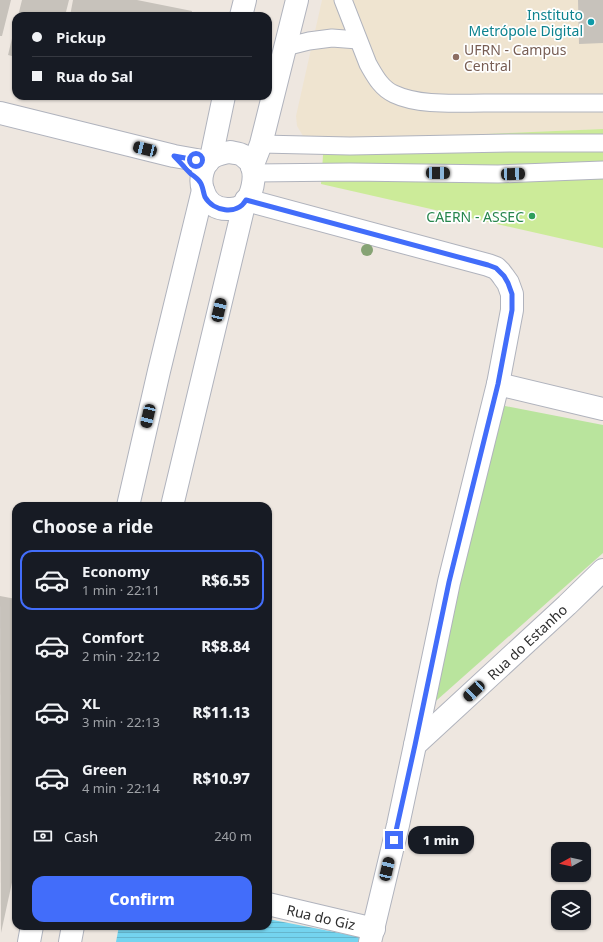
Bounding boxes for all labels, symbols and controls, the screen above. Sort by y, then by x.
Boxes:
place label: Instituto Metrópole Digital [469,5,583,40]
marker: Instituto Metrópole Digital [586,17,596,27]
text: Pickup [56,27,106,47]
place label: UFRN - Campus Central [464,40,567,75]
marker: UFRN - Campus Central [451,52,461,62]
text: Rua do Sal [56,66,133,86]
car [132,140,158,158]
route start [187,151,205,169]
car [426,167,450,179]
car [501,168,525,180]
place label: CAERN - ASSEC [426,207,524,226]
marker: CAERN - ASSEC [527,211,537,221]
car [210,297,228,323]
car [139,403,157,429]
text: Choose a ride [32,514,153,538]
text: Economy [82,561,150,581]
icon: car [34,562,70,598]
text: R$6.55 [201,570,250,590]
text: 1 min · 22:11 [82,581,160,599]
street label: Rua do Estanho [483,600,571,684]
text: Comfort [82,627,144,647]
icon: car [34,628,70,664]
text: R$8.84 [201,636,250,656]
text: 2 min · 22:12 [82,647,160,665]
car [461,678,487,704]
text: XL [82,693,100,713]
icon: car [34,694,70,730]
text: R$11.13 [192,702,250,722]
text: 3 min · 22:13 [82,713,160,731]
text: Green [82,759,127,779]
icon: car [34,760,70,796]
text: R$10.97 [192,768,250,788]
text: 4 min · 22:14 [82,779,160,797]
icon: cash [32,825,54,847]
text: Cash [64,826,98,846]
callout: 1 min [408,826,474,854]
text: 240 m [214,827,252,845]
route end [385,831,403,849]
text: 1 min [423,831,459,849]
north arrow [551,842,591,882]
map controls [551,842,591,930]
car [378,856,396,882]
button: Confirm [32,876,252,922]
button: layers [551,890,591,930]
street label: Rua do Giz [285,900,358,934]

